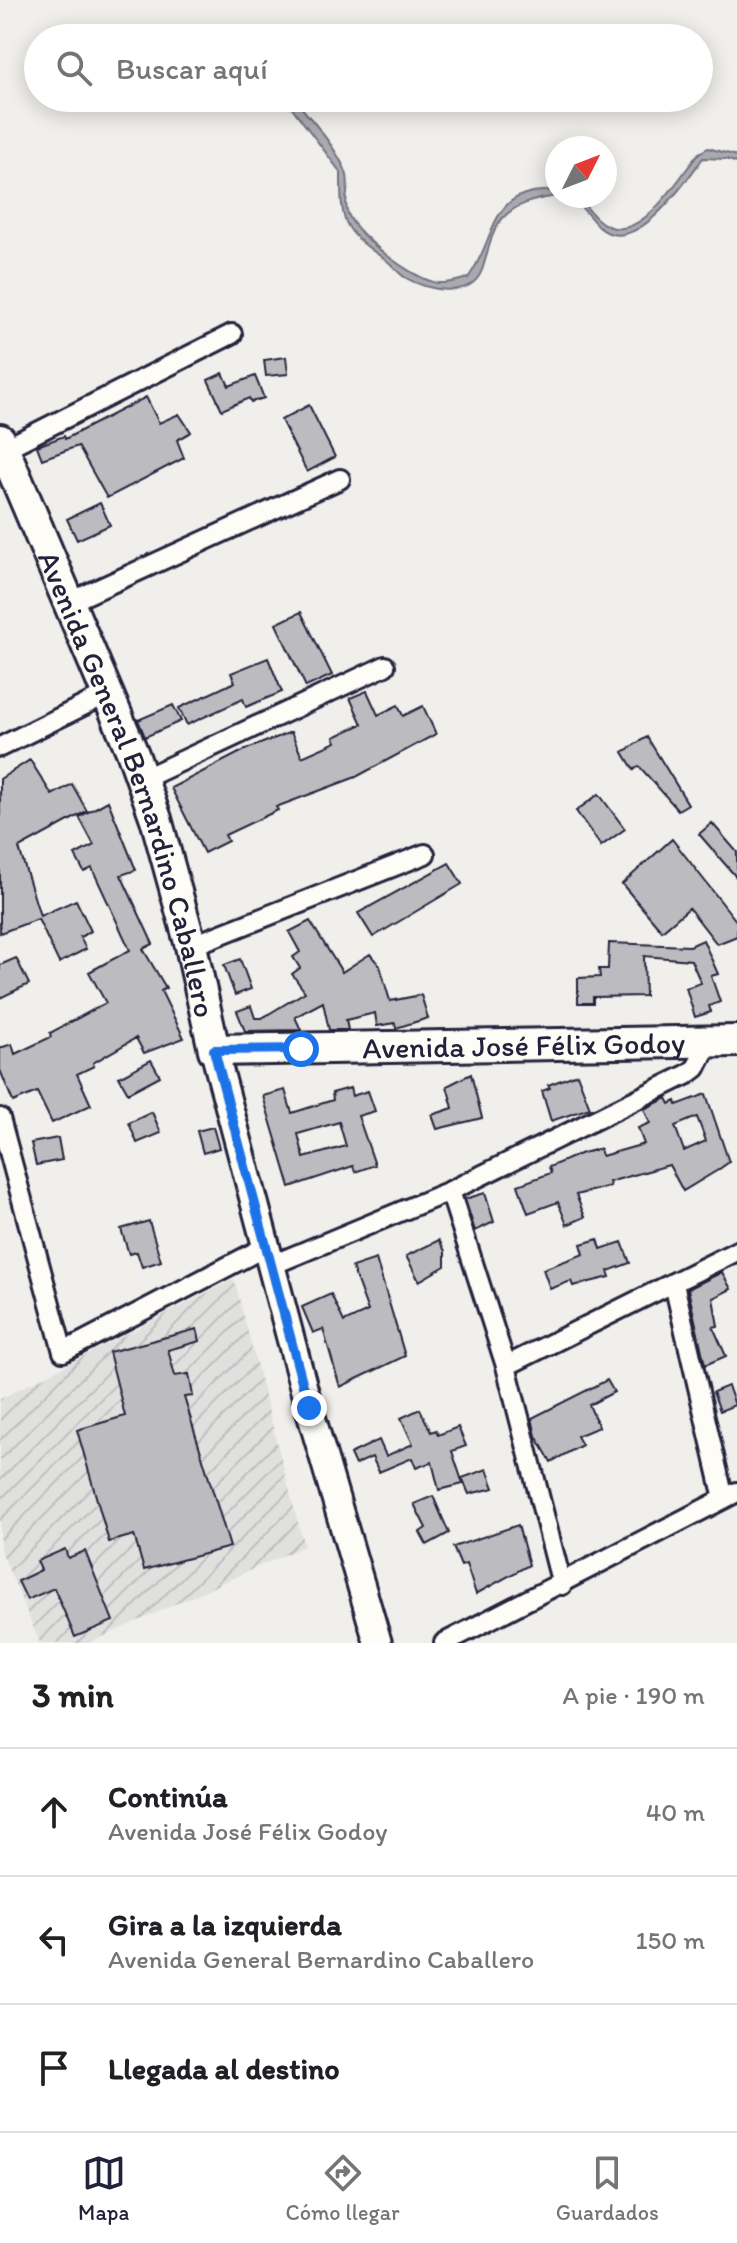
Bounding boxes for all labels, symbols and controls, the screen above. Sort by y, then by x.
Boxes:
search box [24,24,713,112]
icon: search [52,46,96,90]
text: Buscar aquí [116,50,268,87]
north arrow [545,136,617,208]
street label: Avenida General Bernardino Caballero [31,545,225,1021]
street label: Avenida José Félix Godoy [362,1023,685,1066]
route start [283,1031,319,1067]
route end [291,1390,327,1426]
text: 3 min [32,1675,114,1716]
text: A pie · 190 m [562,1679,705,1711]
text: Continúa [108,1778,228,1815]
icon: ahead [32,1790,76,1834]
text: 40 m [646,1796,705,1828]
text: Avenida José Félix Godoy [108,1815,388,1847]
text: Gira a la izquierda [108,1906,342,1943]
icon: left [32,1918,76,1962]
text: 150 m [636,1924,705,1956]
text: Avenida General Bernardino Caballero [108,1943,534,1975]
icon: arrive [32,2046,76,2090]
text: Llegada al destino [108,2050,340,2087]
tab: Mapa [78,2151,129,2226]
tab: Cómo llegar [286,2151,399,2226]
tab: Guardados [556,2151,659,2226]

